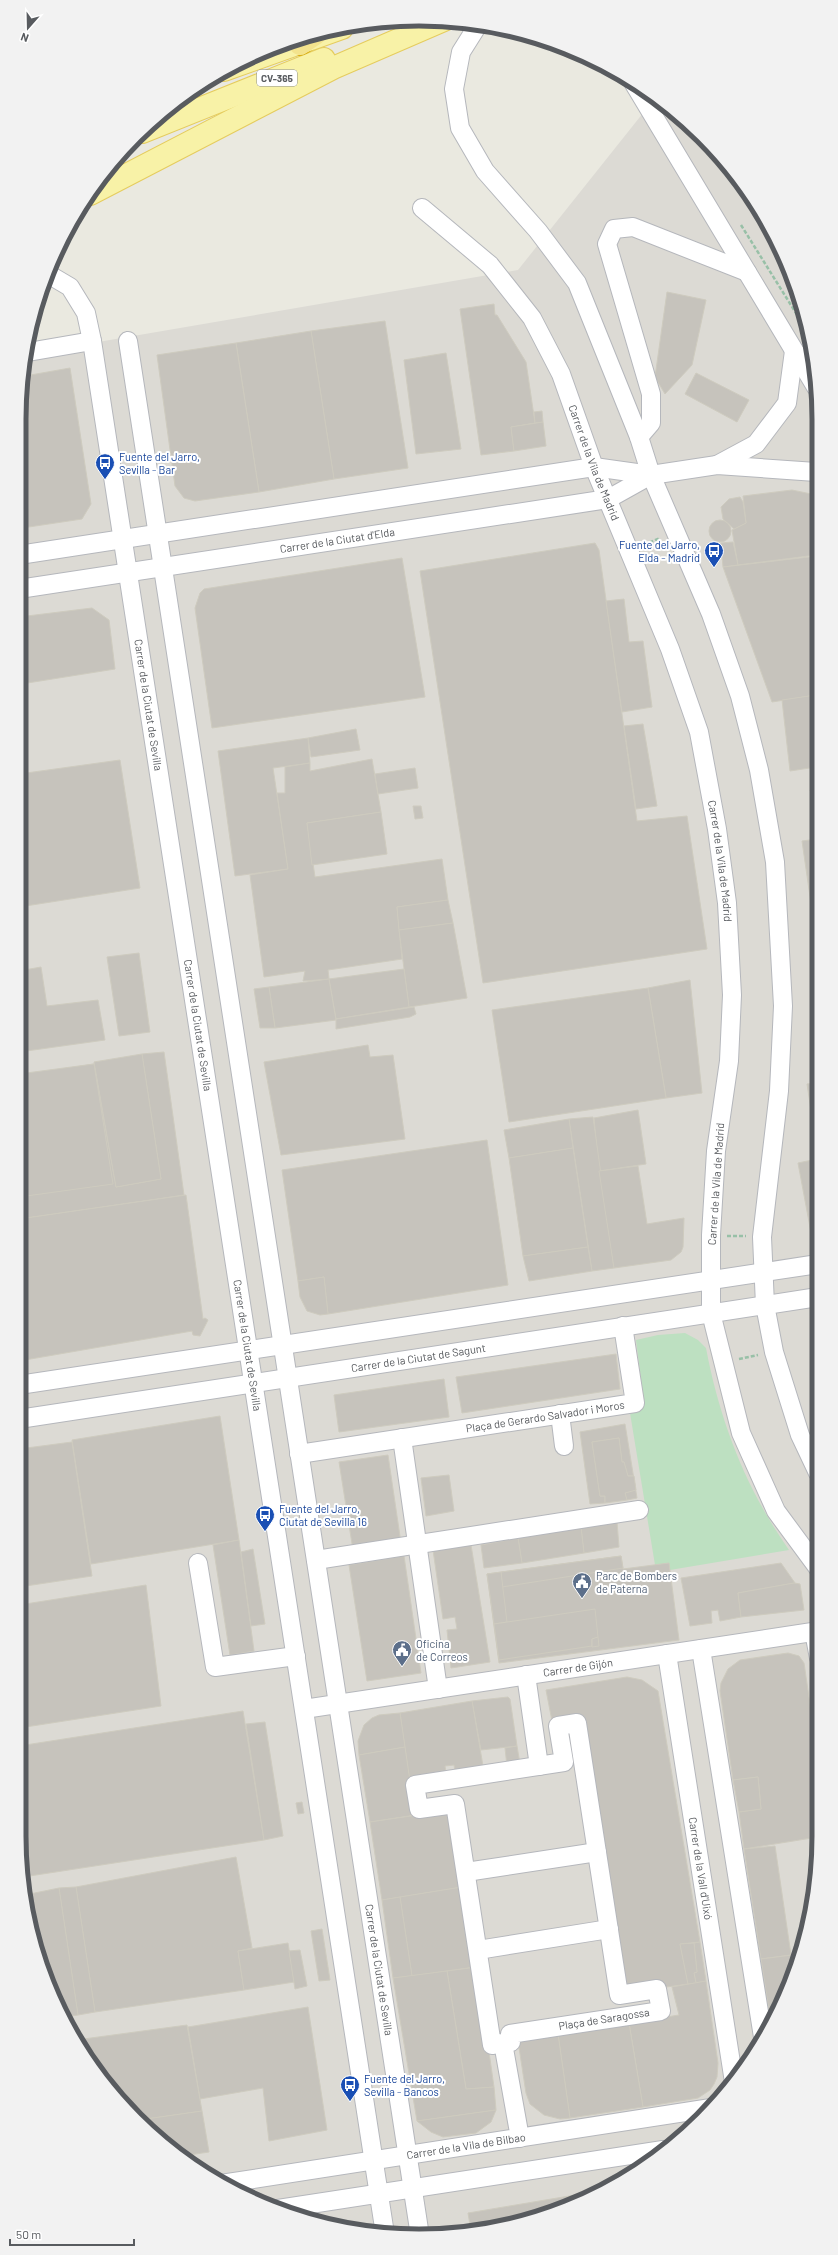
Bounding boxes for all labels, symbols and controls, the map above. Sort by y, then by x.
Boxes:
north arrow [8,8,48,48]
text: N [19,31,30,45]
road number: CV-365 [257,70,297,86]
street label: Carrer de la Vila de Madrid [566,403,623,522]
place label: Fuente del Jarro, Sevilla - Bar [119,450,200,476]
bus stop icon: Fuente del Jarro, Sevilla - Bar [94,452,116,480]
street label: Carrer de la Ciutat d'Elda [279,525,396,555]
place label: Fuente del Jarro, Elda - Madrid [619,538,700,564]
bus stop icon: Fuente del Jarro, Elda - Madrid [703,540,725,568]
street label: Carrer de la Ciutat de Sevilla [132,638,165,772]
street label: Carrer de la Vila de Madrid [706,799,735,922]
street label: Carrer de la Ciutat de Sevilla [182,958,215,1092]
street label: Carrer de la Vila de Madrid [705,1122,726,1246]
street label: Carrer de la Ciutat de Sevilla [231,1279,265,1412]
street label: Carrer de la Ciutat de Sagunt [350,1341,486,1374]
street label: Plaça de Gerardo Salvador i Moros [465,1398,625,1435]
place label: Fuente del Jarro, Ciutat de Sevilla 16 [279,1502,367,1528]
bus stop icon: Fuente del Jarro, Ciutat de Sevilla 16 [254,1504,276,1532]
place label: Parc de Bombers de Paterna [596,1569,677,1595]
public building icon: Parc de Bombers de Paterna [571,1571,593,1599]
place label: Oficina de Correos [416,1637,468,1663]
public building icon: Oficina de Correos [391,1639,413,1667]
street label: Carrer de Gijón [542,1655,614,1679]
street label: Carrer de la Vall d'Uixó [687,1816,716,1921]
street label: Carrer de la Ciutat de Sevilla [363,1903,396,2036]
street label: Plaça de Saragossa [558,2005,650,2032]
place label: Fuente del Jarro, Sevilla - Bancos [364,2072,445,2098]
bus stop icon: Fuente del Jarro, Sevilla - Bancos [339,2074,361,2102]
street label: Carrer de la Vila de Bilbao [406,2130,526,2161]
scale bar [10,2221,134,2247]
text: 50 m [16,2227,41,2241]

